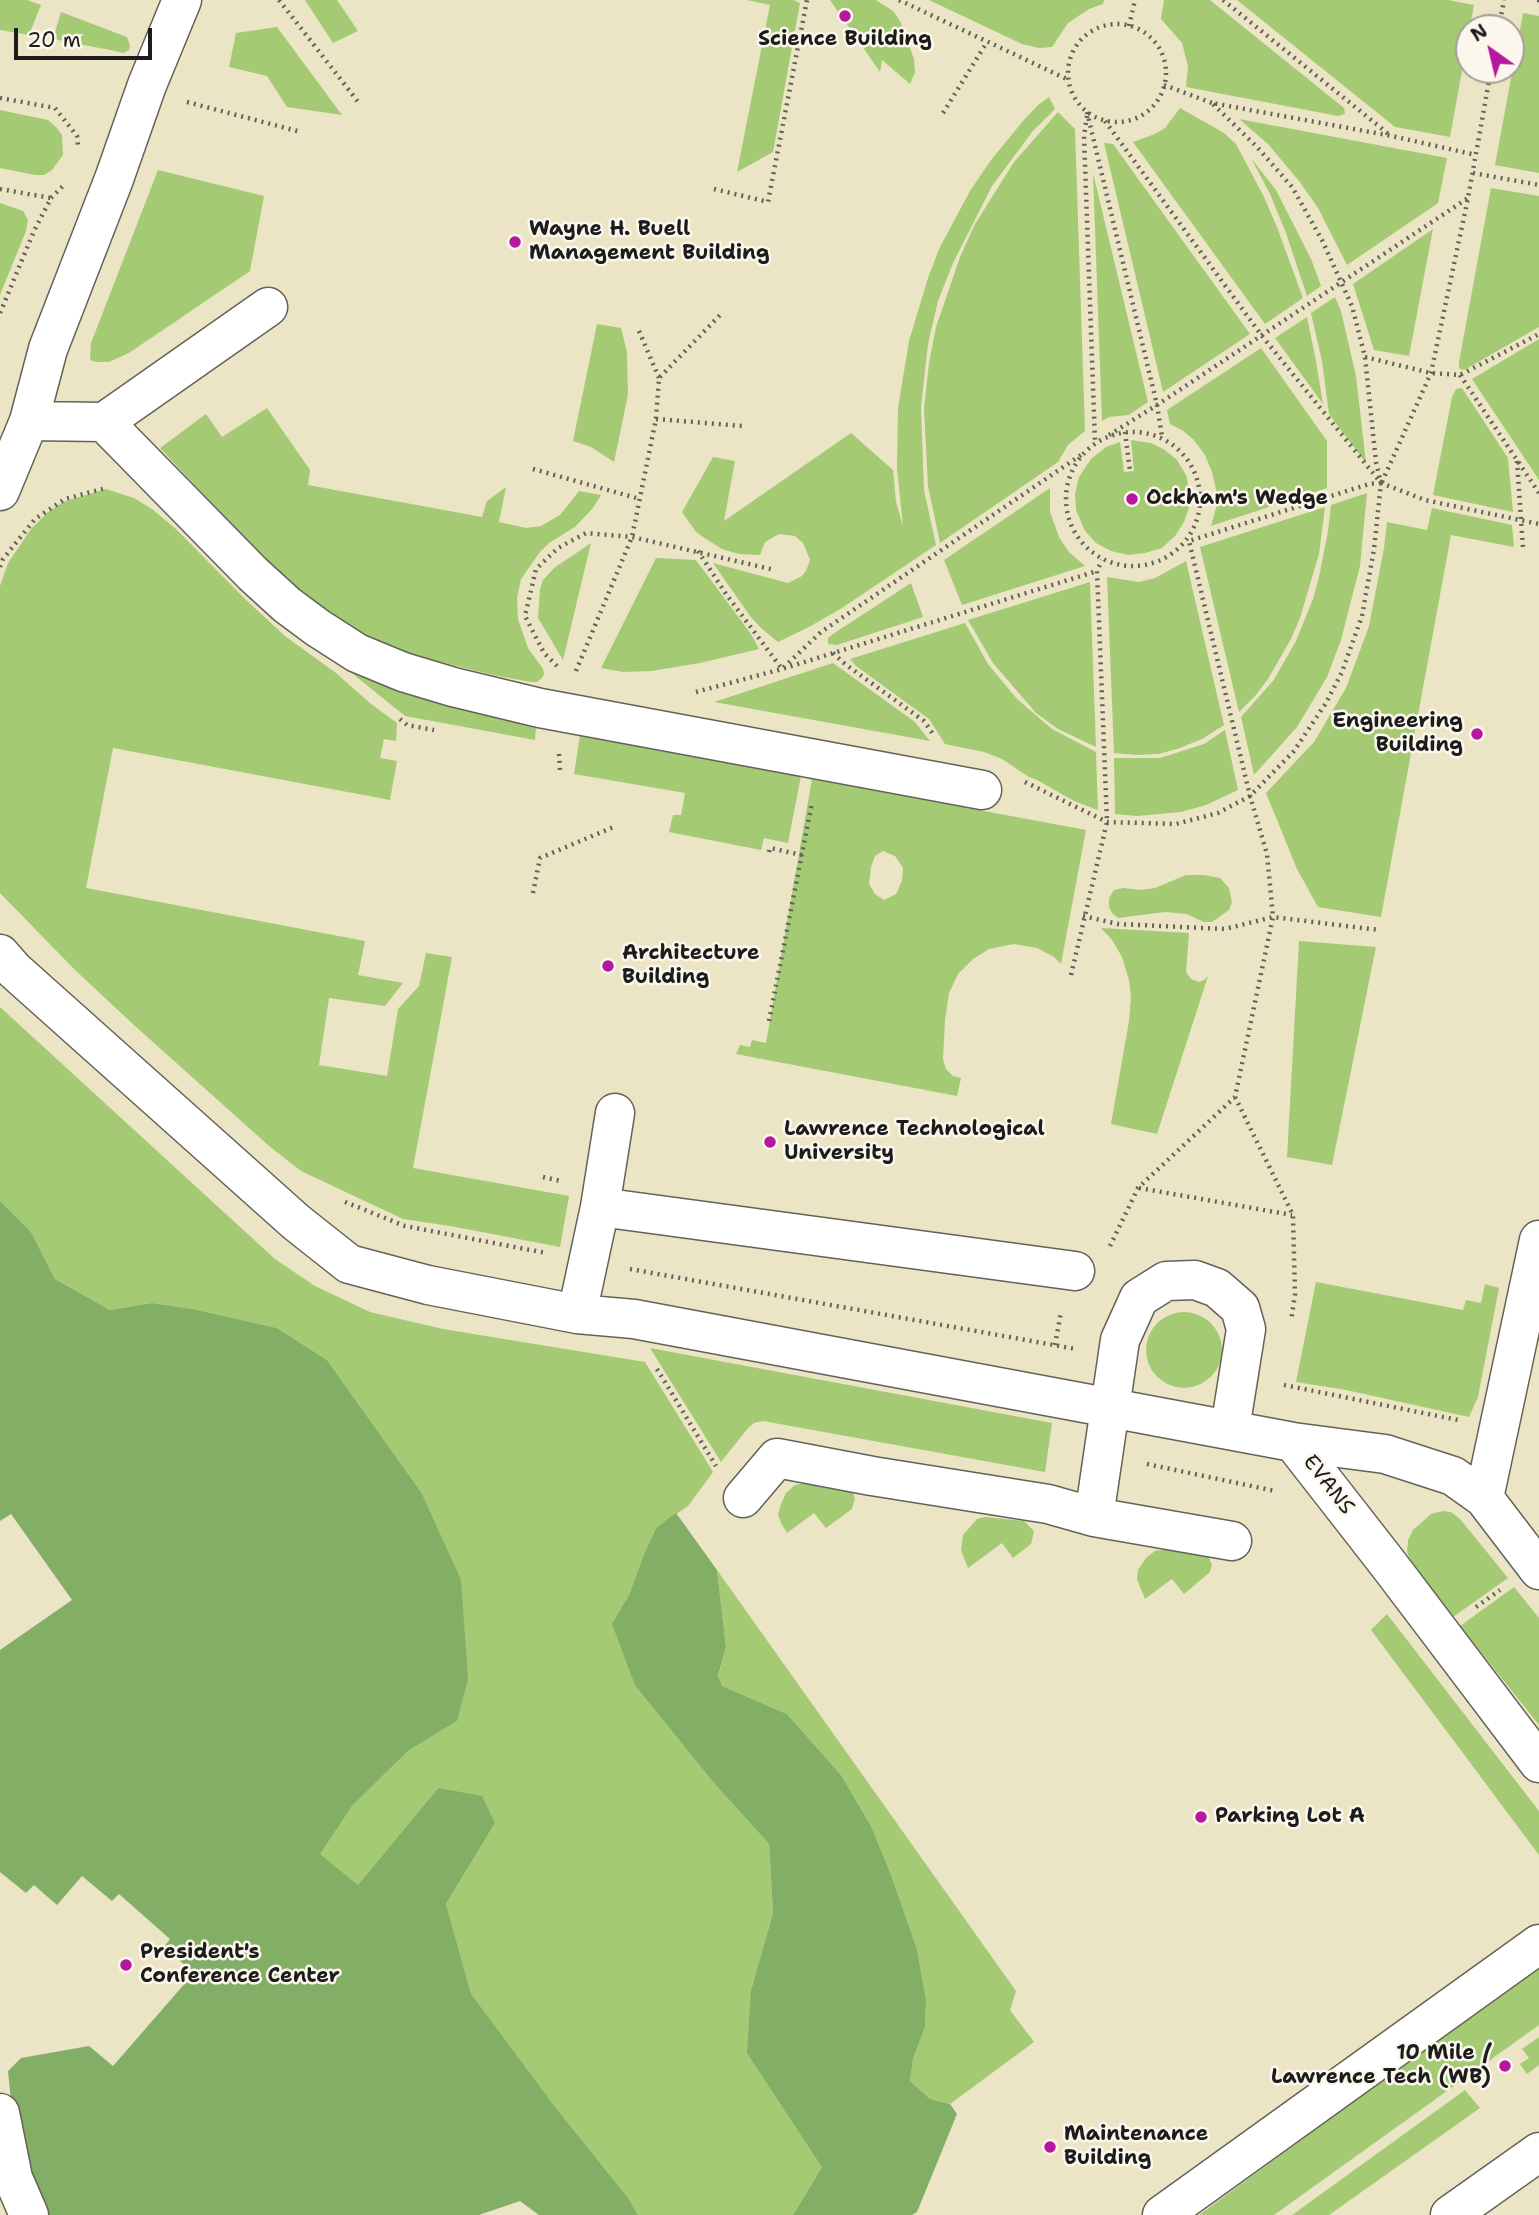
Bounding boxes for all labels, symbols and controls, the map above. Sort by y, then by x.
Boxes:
marker: Science Building [837,8,853,24]
scale bar [18,14,156,58]
north arrow [1455,14,1525,84]
text: N [1466,18,1492,47]
text: 20 m [27,26,81,54]
place label: Science Building [758,27,932,53]
place label: Wayne H. Buell Management Building [529,217,770,267]
marker: Wayne H. Buell Management Building [507,234,523,250]
place label: Ockham's Wedge [1146,486,1328,512]
marker: Ockham's Wedge [1124,491,1140,507]
place label: Engineering Building [1332,709,1463,759]
marker: Engineering Building [1469,726,1485,742]
place label: Architecture Building [622,941,760,991]
marker: Architecture Building [600,958,616,974]
place label: Lawrence Technological University [784,1117,1045,1167]
marker: Lawrence Technological University [762,1134,778,1150]
street label: EVANS [1297,1450,1359,1520]
place label: Parking Lot A [1215,1804,1365,1830]
marker: Parking Lot A [1193,1809,1209,1825]
place label: President's Conference Center [140,1940,340,1990]
marker: President's Conference Center [118,1957,134,1973]
place label: 10 Mile / Lawrence Tech (WB) [1271,2041,1491,2091]
marker: 10 Mile / Lawrence Tech (WB) [1497,2058,1513,2074]
place label: Maintenance Building [1064,2122,1208,2172]
marker: Maintenance Building [1042,2139,1058,2155]

